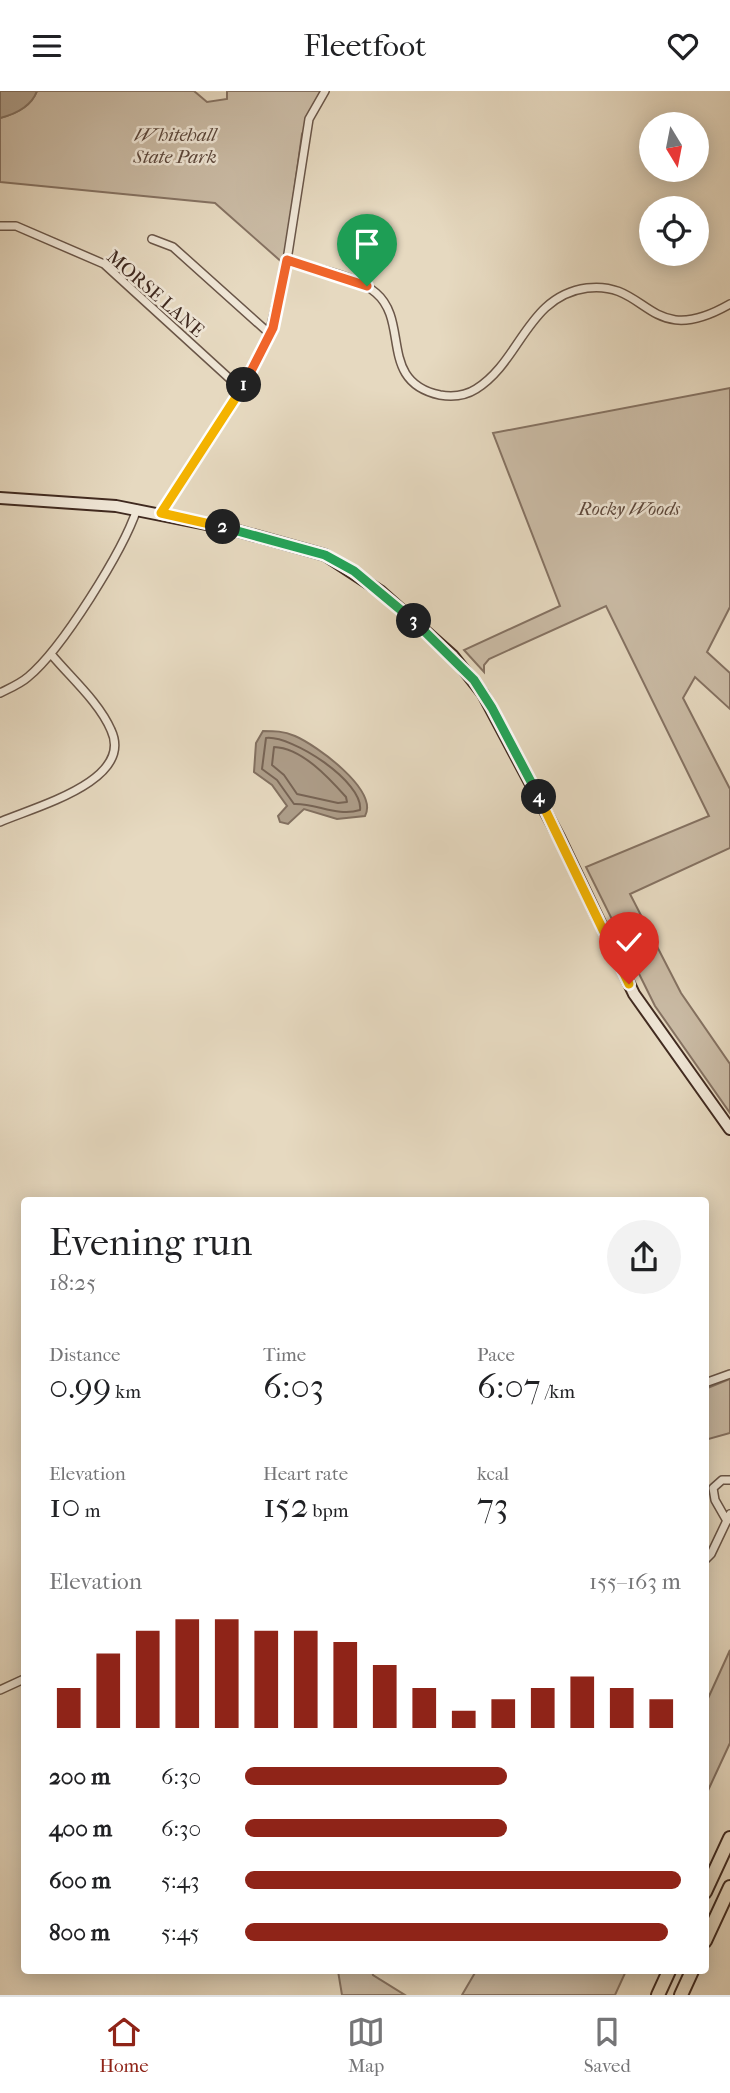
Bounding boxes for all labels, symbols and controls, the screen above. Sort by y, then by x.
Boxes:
icon: menu [28,27,66,65]
text: Fleetfoot [304,27,426,64]
icon: heart [664,27,702,65]
north arrow [639,112,709,182]
map controls [639,112,709,266]
park label: Whitehall State Park [132,124,218,168]
button: locate [639,196,709,266]
pin [337,214,397,286]
icon: arrive [348,225,386,263]
street label: MORSE LANE [102,246,209,342]
pin: 1 [226,367,262,403]
text: 1 [240,373,247,395]
park label: Rocky Woods [576,498,681,520]
pin: 2 [206,509,241,544]
text: 2 [218,515,227,537]
pin: 3 [396,603,432,639]
text: 3 [410,609,417,631]
pin: 4 [522,779,556,815]
text: 4 [533,785,544,807]
pin [599,912,659,984]
icon: check [610,923,648,961]
text: Evening run [49,1220,252,1265]
button: share [607,1220,681,1294]
text: 18:25 [49,1269,96,1296]
text: Distance [49,1344,120,1366]
text: Time [263,1344,306,1366]
text: Pace [477,1344,515,1366]
text: 0.99 [49,1366,111,1407]
text: 6:03 [263,1366,324,1407]
text: 6:07 [477,1366,541,1407]
text: km [111,1381,141,1403]
text: /km [541,1381,575,1403]
text: Elevation [49,1463,126,1485]
text: Heart rate [263,1463,348,1485]
text: kcal [477,1463,509,1485]
text: 10 [49,1485,81,1526]
text: 152 [263,1485,308,1526]
text: 73 [477,1485,508,1526]
text: m [81,1500,100,1522]
text: bpm [308,1500,349,1522]
text: Elevation [49,1568,142,1595]
text: 155–163 m [589,1568,681,1595]
text: 200 m [49,1763,110,1790]
text: 6:30 [161,1763,201,1790]
text: 400 m [49,1815,112,1842]
text: 6:30 [161,1815,201,1842]
text: 600 m [49,1867,111,1894]
text: 5:43 [161,1867,200,1894]
text: 800 m [49,1919,110,1946]
text: 5:45 [161,1919,199,1946]
tab: Home [99,2013,149,2077]
tab: Map [347,2013,385,2077]
tab: Saved [584,2013,631,2077]

